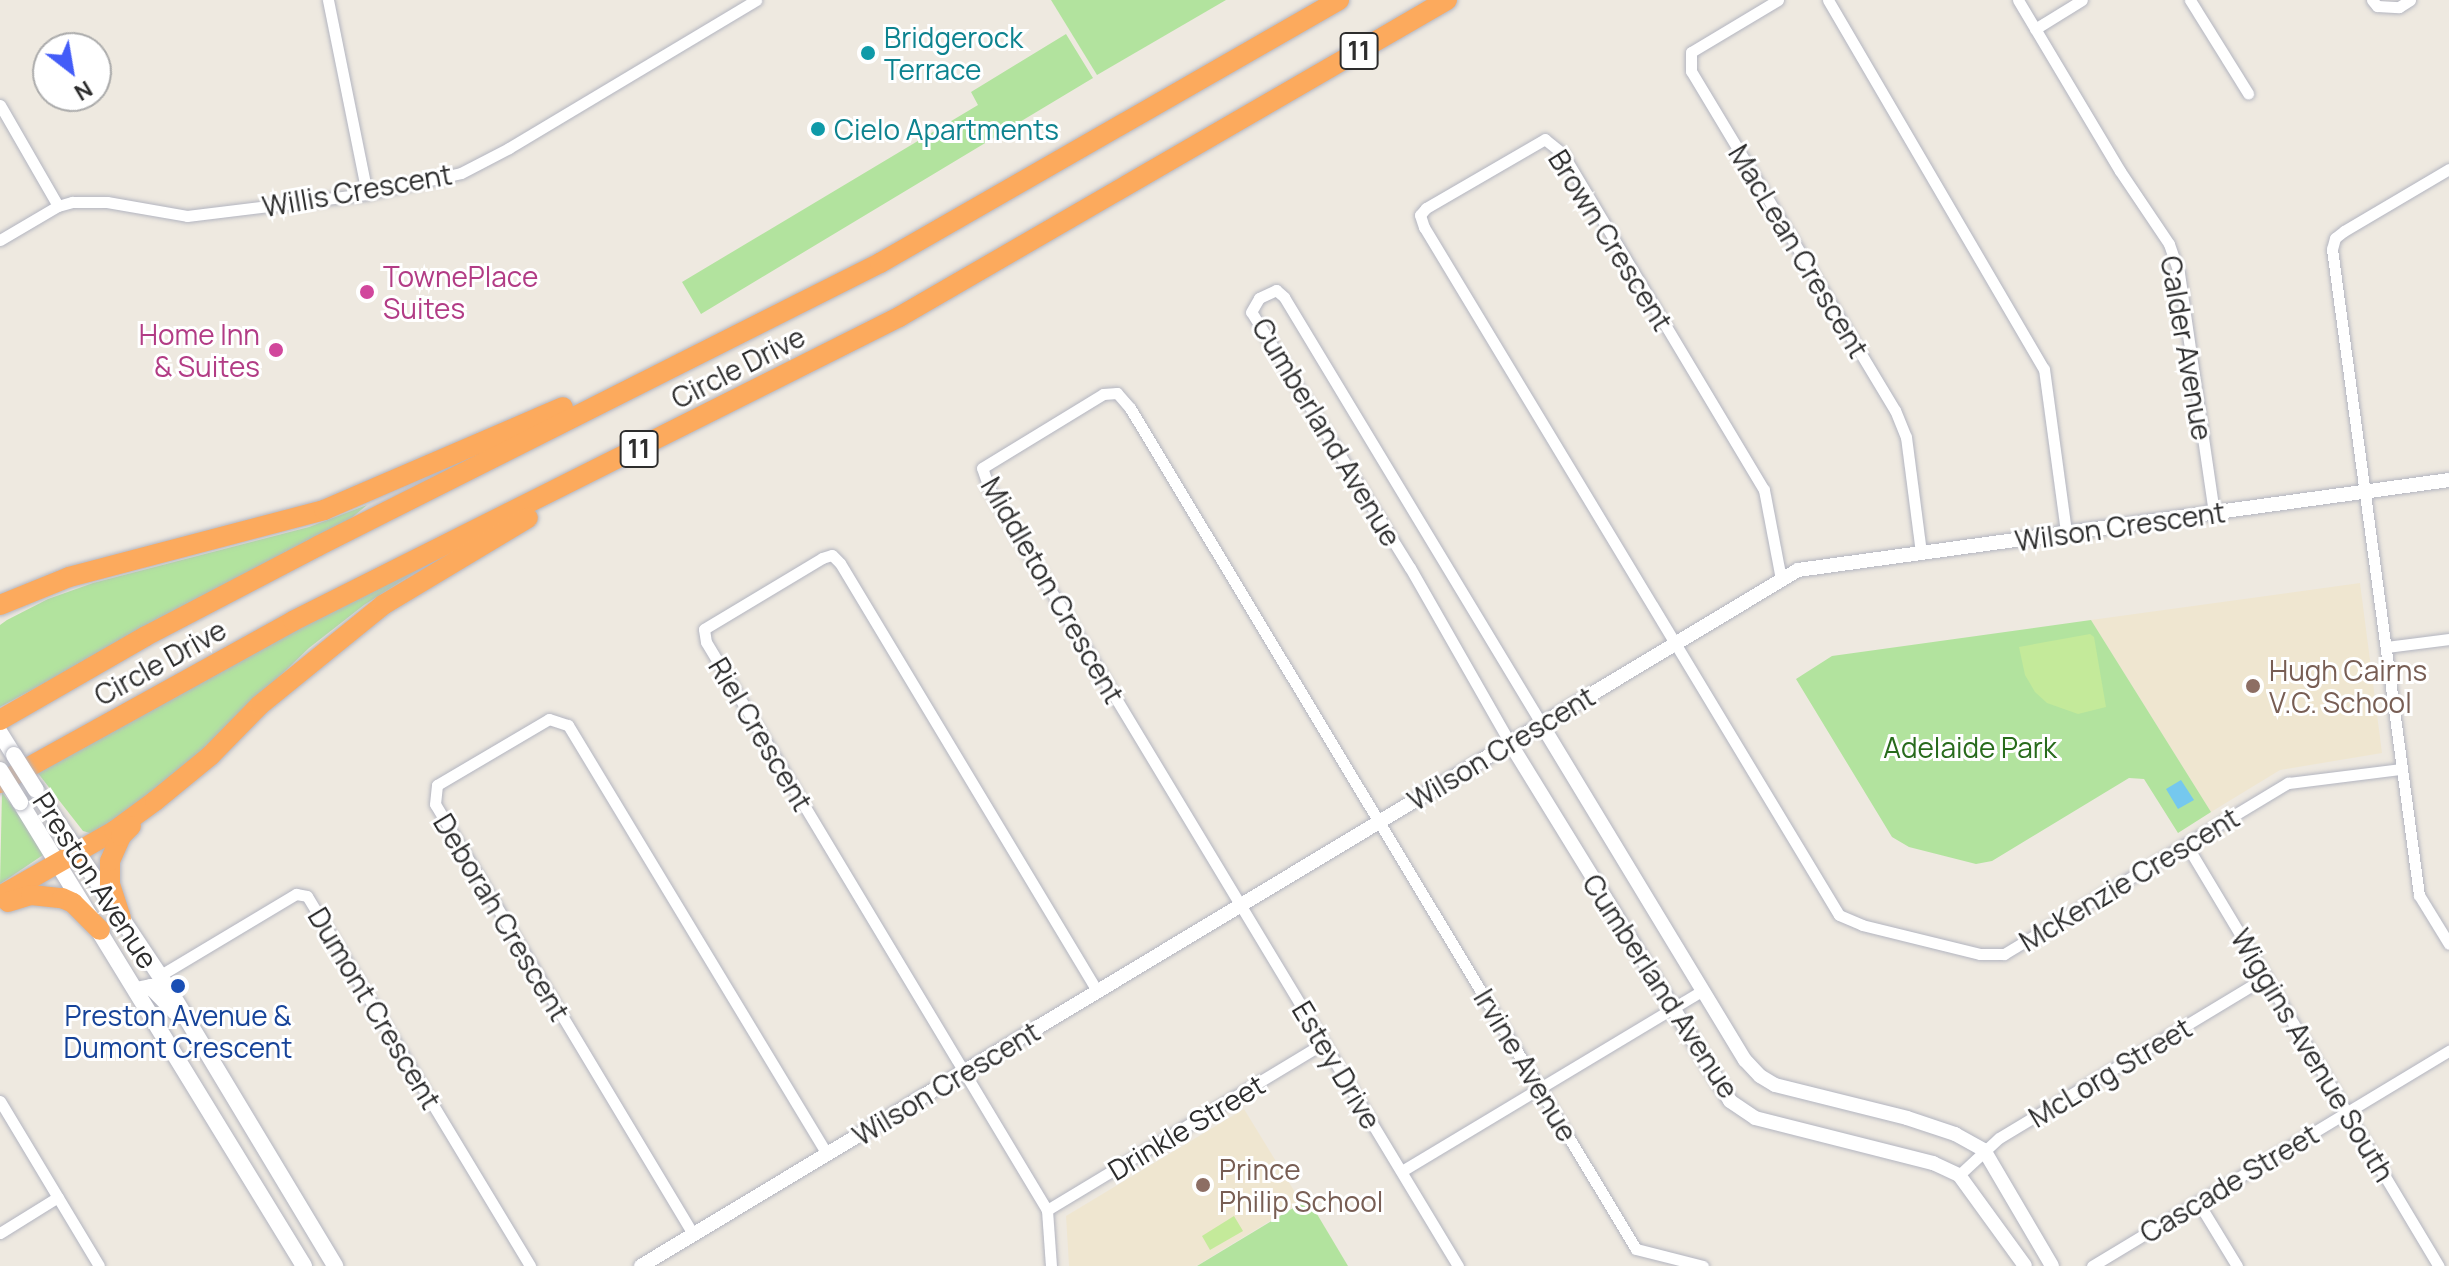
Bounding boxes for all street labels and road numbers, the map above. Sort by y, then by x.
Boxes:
road number: 11 [1339,29,1379,73]
street label: MacLean Crescent [1722,138,1876,364]
street label: Brown Crescent [1542,144,1680,336]
street label: Willis Crescent [260,157,454,223]
street label: Calder Avenue [2154,253,2220,443]
street label: Cumberland Avenue [1246,312,1408,552]
street label: Circle Drive [666,319,810,415]
road number: 11 [619,427,659,471]
street label: Middleton Crescent [975,471,1131,709]
street label: Wilson Crescent [2013,495,2227,557]
street label: Circle Drive [88,612,232,712]
street label: Riel Crescent [702,651,820,817]
street label: Wilson Crescent [1401,679,1601,817]
street label: Preston Avenue [27,786,165,974]
street label: McKenzie Crescent [2013,800,2245,958]
street label: Deborah Crescent [427,807,577,1027]
street label: Cumberland Avenue [1576,868,1746,1104]
street label: Dumont Crescent [302,901,448,1115]
street label: Wiggins Avenue South [2224,923,2402,1187]
street label: Irvine Avenue [1467,983,1585,1147]
street label: Estey Drive [1286,995,1388,1135]
street label: McLorg Street [2023,1010,2197,1134]
street label: Wilson Crescent [846,1014,1046,1152]
street label: Drinkle Street [1102,1067,1270,1187]
street label: Cascade Street [2134,1117,2324,1249]

